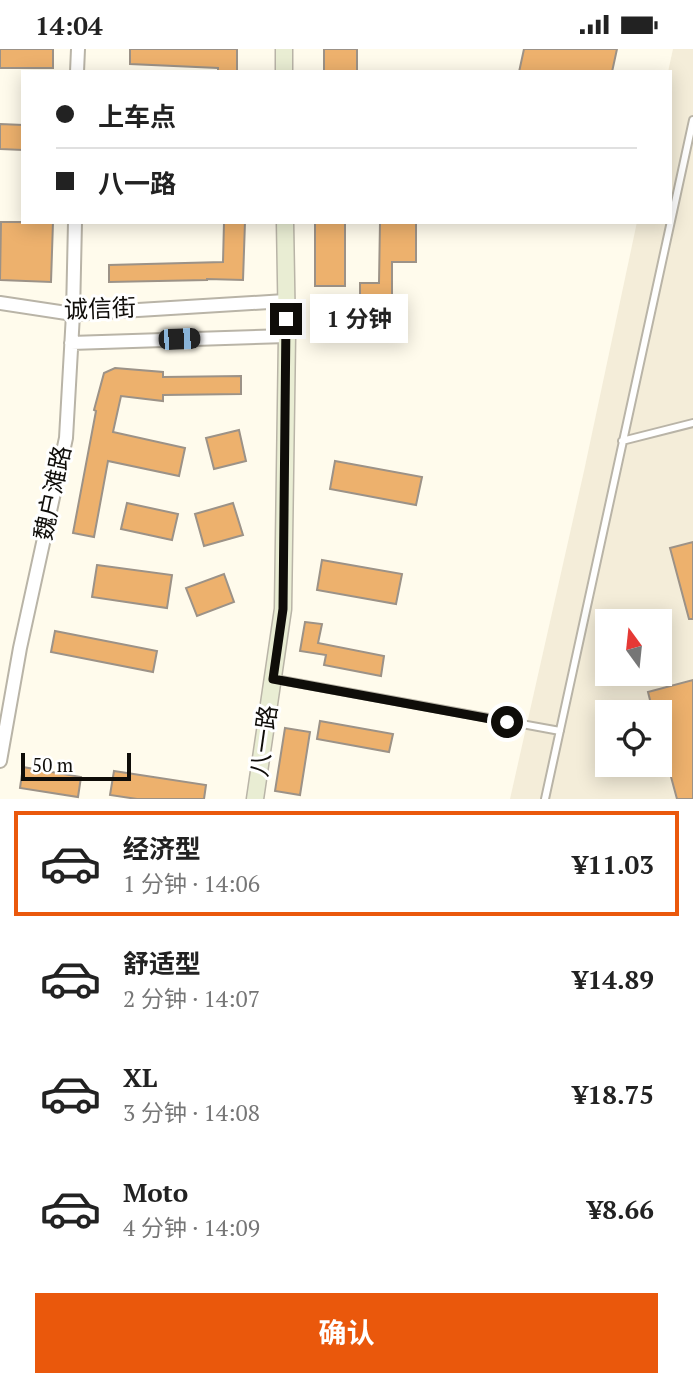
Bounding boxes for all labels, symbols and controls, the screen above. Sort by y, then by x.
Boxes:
text: 14:04 [35,8,103,42]
text: 上车点 [98,99,176,133]
text: 八一路 [98,166,176,200]
street label: 诚信街 [63,291,137,325]
callout: 1 分钟 [310,295,408,343]
route end [270,303,302,335]
text: 1 分钟 [326,303,392,334]
car [158,328,201,350]
street label: 魏户滩路 [26,443,78,543]
north arrow [595,609,672,686]
map controls [595,609,672,777]
button: locate [595,700,672,777]
street label: 八一路 [242,703,284,779]
route start [491,706,523,738]
scale bar [21,750,131,782]
text: 50 m [32,752,73,777]
text: 经济型 [123,831,201,865]
icon: car [39,832,102,895]
text: ¥11.03 [573,847,654,881]
text: 1 分钟 · 14:06 [123,868,260,899]
text: 舒适型 [123,946,201,980]
icon: car [39,947,102,1010]
text: ¥14.89 [573,962,654,996]
text: 2 分钟 · 14:07 [123,983,260,1014]
text: XL [123,1060,157,1094]
icon: car [39,1062,102,1125]
text: ¥18.75 [573,1077,654,1111]
text: 3 分钟 · 14:08 [123,1097,260,1128]
text: Moto [123,1175,188,1209]
icon: car [39,1177,102,1240]
text: ¥8.66 [588,1192,654,1226]
text: 4 分钟 · 14:09 [123,1212,260,1243]
button: 确认 [35,1293,658,1373]

